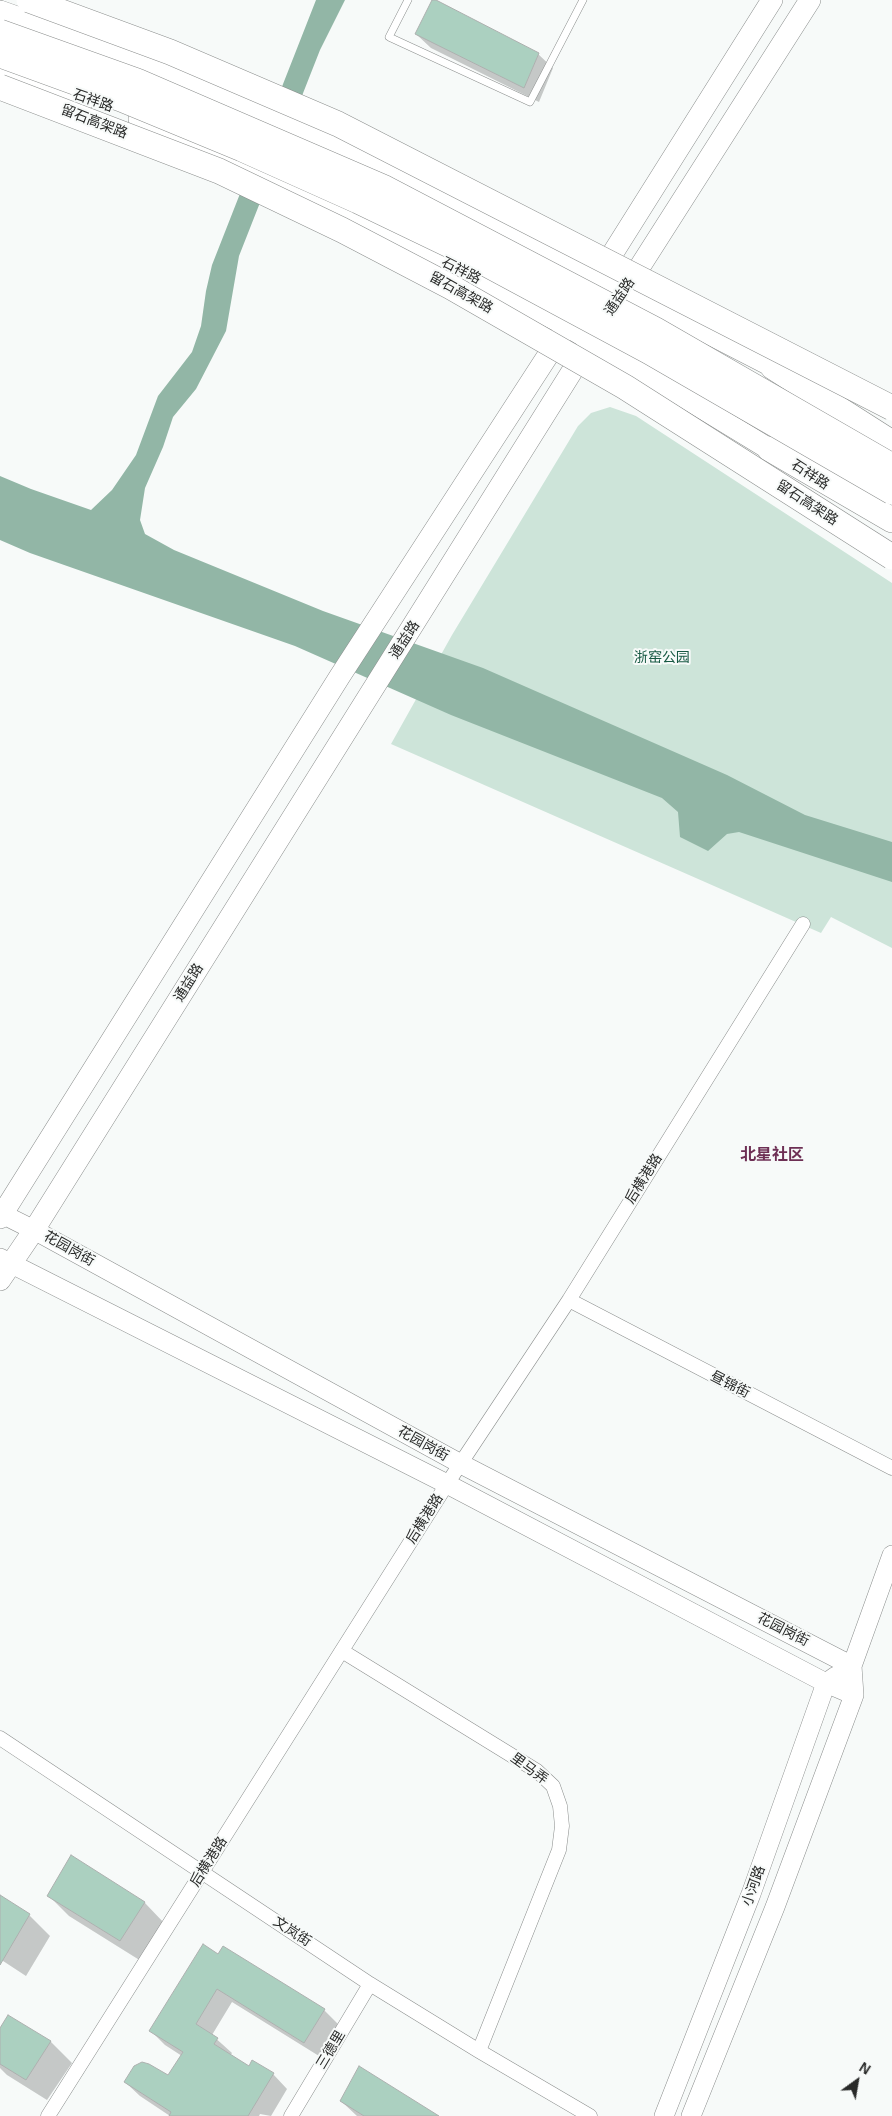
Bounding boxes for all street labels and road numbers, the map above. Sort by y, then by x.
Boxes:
street label: 石祥路 [70,86,116,116]
street label: 留石高架路 [58,102,130,142]
street label: 石祥路 [438,254,484,288]
street label: 留石高架路 [426,269,496,317]
street label: 通益路 [601,275,639,319]
street label: 石祥路 [788,457,832,493]
street label: 留石高架路 [773,477,841,529]
street label: 通益路 [387,618,423,662]
street label: 通益路 [171,961,207,1005]
street label: 后横港路 [622,1151,666,1207]
street label: 花园岗街 [40,1228,98,1270]
street label: 昼锦街 [707,1368,753,1402]
street label: 花园岗街 [394,1423,452,1465]
street label: 后横港路 [403,1491,447,1547]
street label: 花园岗街 [754,1610,812,1650]
street label: 里马弄 [507,1750,551,1788]
street label: 后横港路 [187,1834,231,1890]
street label: 小河路 [739,1863,769,1909]
street label: 文岚街 [270,1914,314,1950]
street label: 三德里 [313,2028,349,2072]

